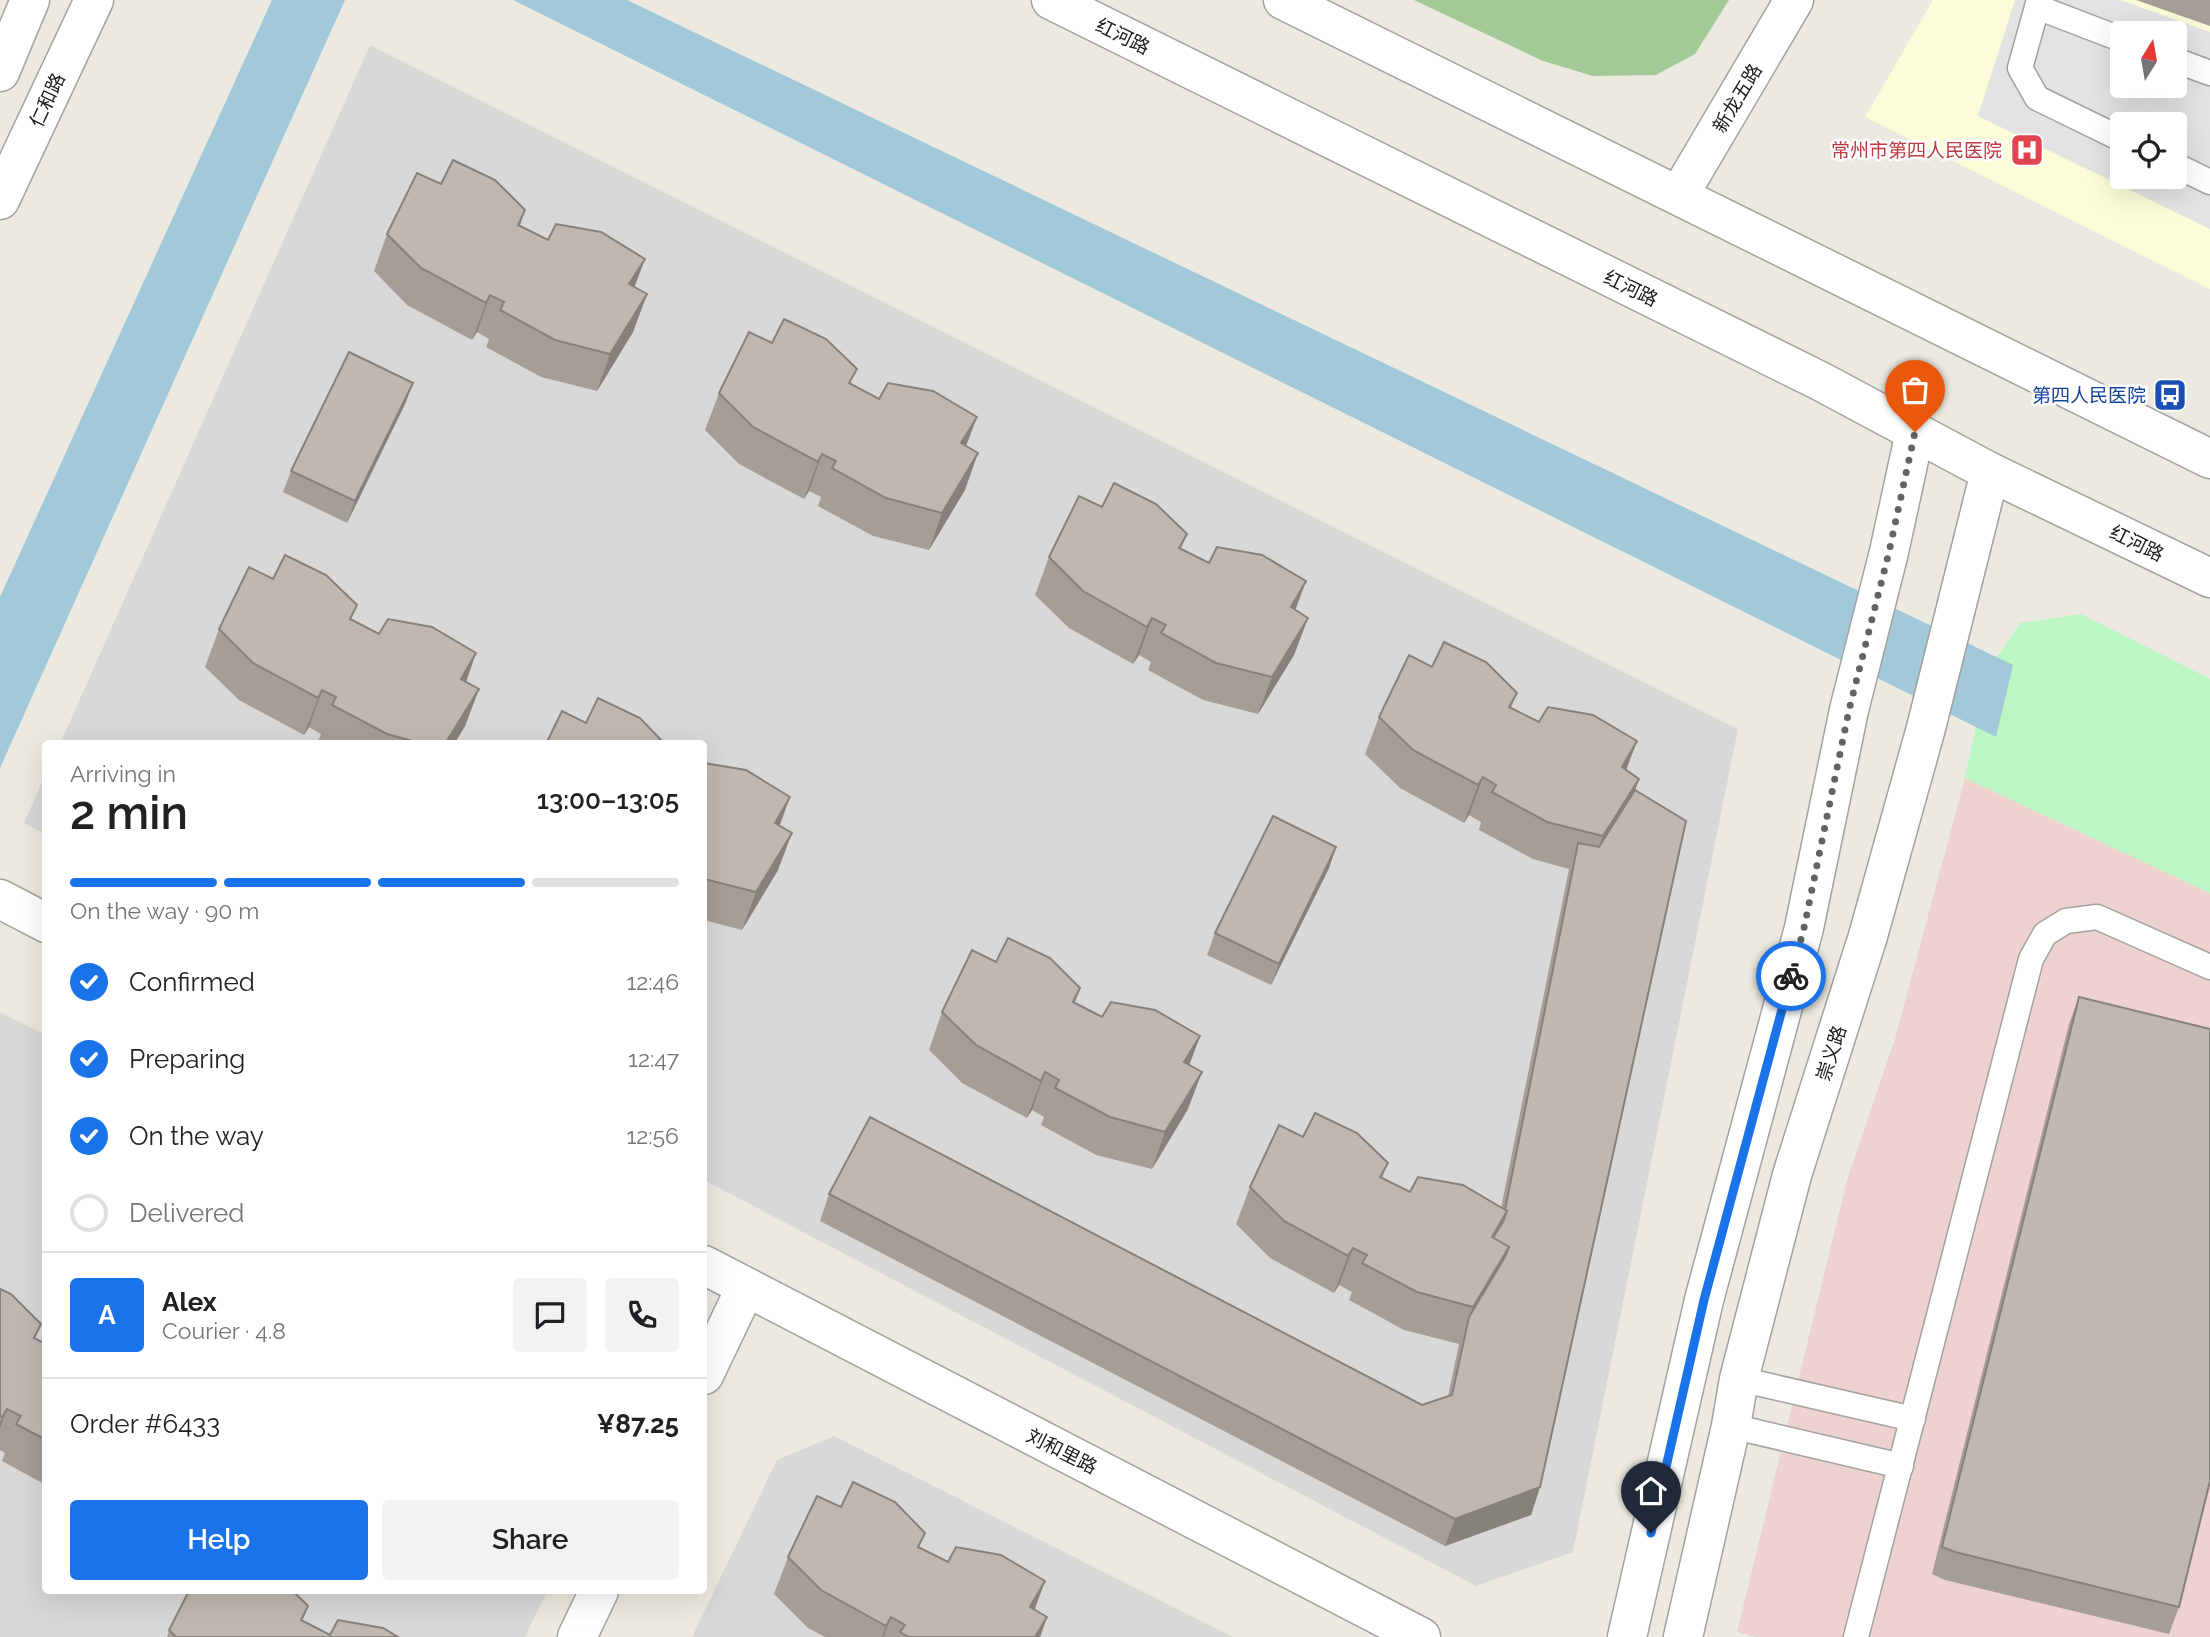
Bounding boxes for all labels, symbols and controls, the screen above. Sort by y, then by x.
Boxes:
street label: 红河路 [1093,14,1153,58]
north arrow [2110,21,2188,98]
map controls [2110,21,2187,189]
street label: 新龙五路 [1708,60,1766,136]
street label: 仁和路 [25,70,69,130]
button: locate [2110,112,2187,189]
hospital icon: 常州市第四人民医院 [2008,131,2046,169]
place label: 常州市第四人民医院 [1831,139,2002,161]
street label: 红河路 [1601,266,1661,310]
pin [1885,360,1945,432]
icon: bag [1896,371,1934,409]
bus stop icon: 第四人民医院 [2151,376,2189,414]
place label: 第四人民医院 [2032,384,2146,406]
street label: 红河路 [2107,521,2167,565]
text: Arriving in [70,760,176,787]
text: 13:00–13:05 [537,785,679,815]
text: 2 min [70,786,188,840]
text: On the way · 90 m [70,897,259,924]
courier [1756,941,1826,1011]
icon: bike [1772,957,1810,995]
icon: check [70,963,108,1001]
text: Confirmed [129,967,255,997]
text: 12:46 [626,968,679,995]
street label: 崇义路 [1812,1022,1850,1084]
icon: check [70,1040,108,1078]
text: Preparing [129,1044,245,1074]
text: 12:47 [628,1045,679,1072]
icon: check [70,1117,108,1155]
text: On the way [129,1121,264,1151]
text: 12:56 [626,1122,679,1149]
text: Delivered [129,1198,244,1228]
button: chat [513,1278,587,1352]
button: phone [605,1278,679,1352]
text: Alex [162,1287,217,1317]
text: A [98,1300,116,1330]
text: Courier · 4.8 [162,1317,286,1344]
text: Order #6433 [70,1409,220,1439]
text: ¥87.25 [597,1409,679,1439]
street label: 刘和里路 [1023,1424,1101,1478]
pin [1621,1461,1681,1533]
icon: home [1632,1472,1670,1510]
button: Help [70,1500,368,1580]
button: Share [382,1500,679,1580]

